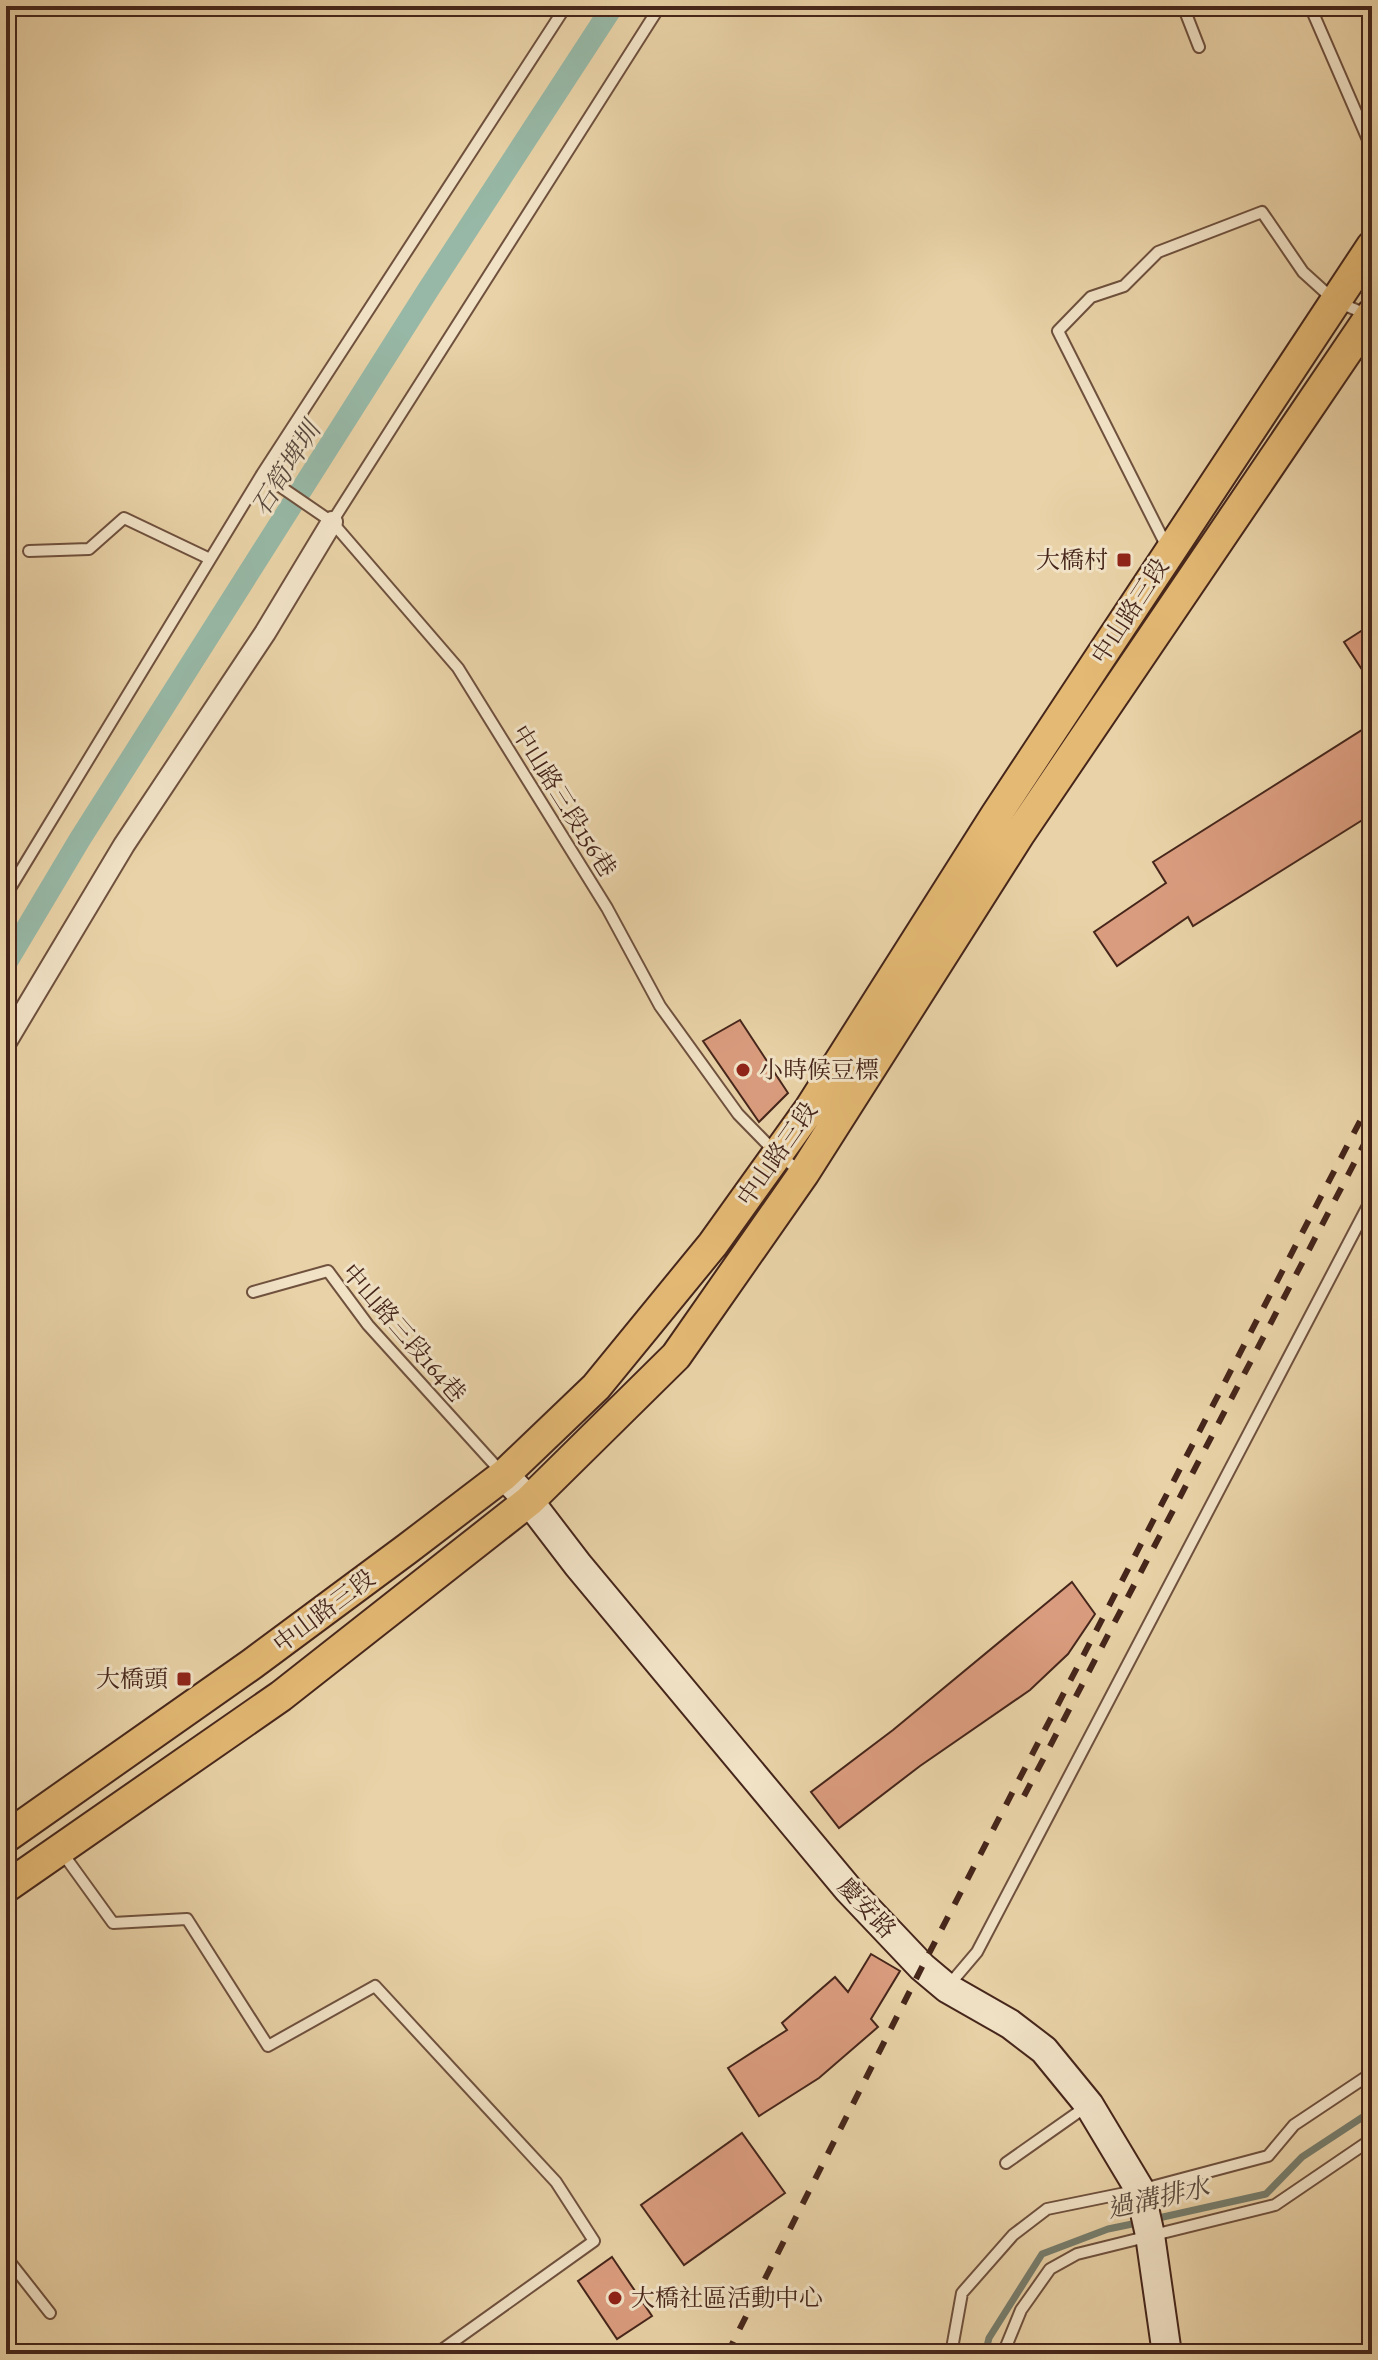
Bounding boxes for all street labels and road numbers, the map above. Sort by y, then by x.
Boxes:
street label: 中山路三段 [1084,552,1176,670]
street label: 中山路三段156巷 [504,719,624,883]
street label: 中山路三段 [729,1096,825,1212]
street label: 中山路三段164巷 [335,1257,473,1409]
street label: 中山路三段 [266,1562,382,1660]
street label: 慶安路 [831,1871,903,1945]

